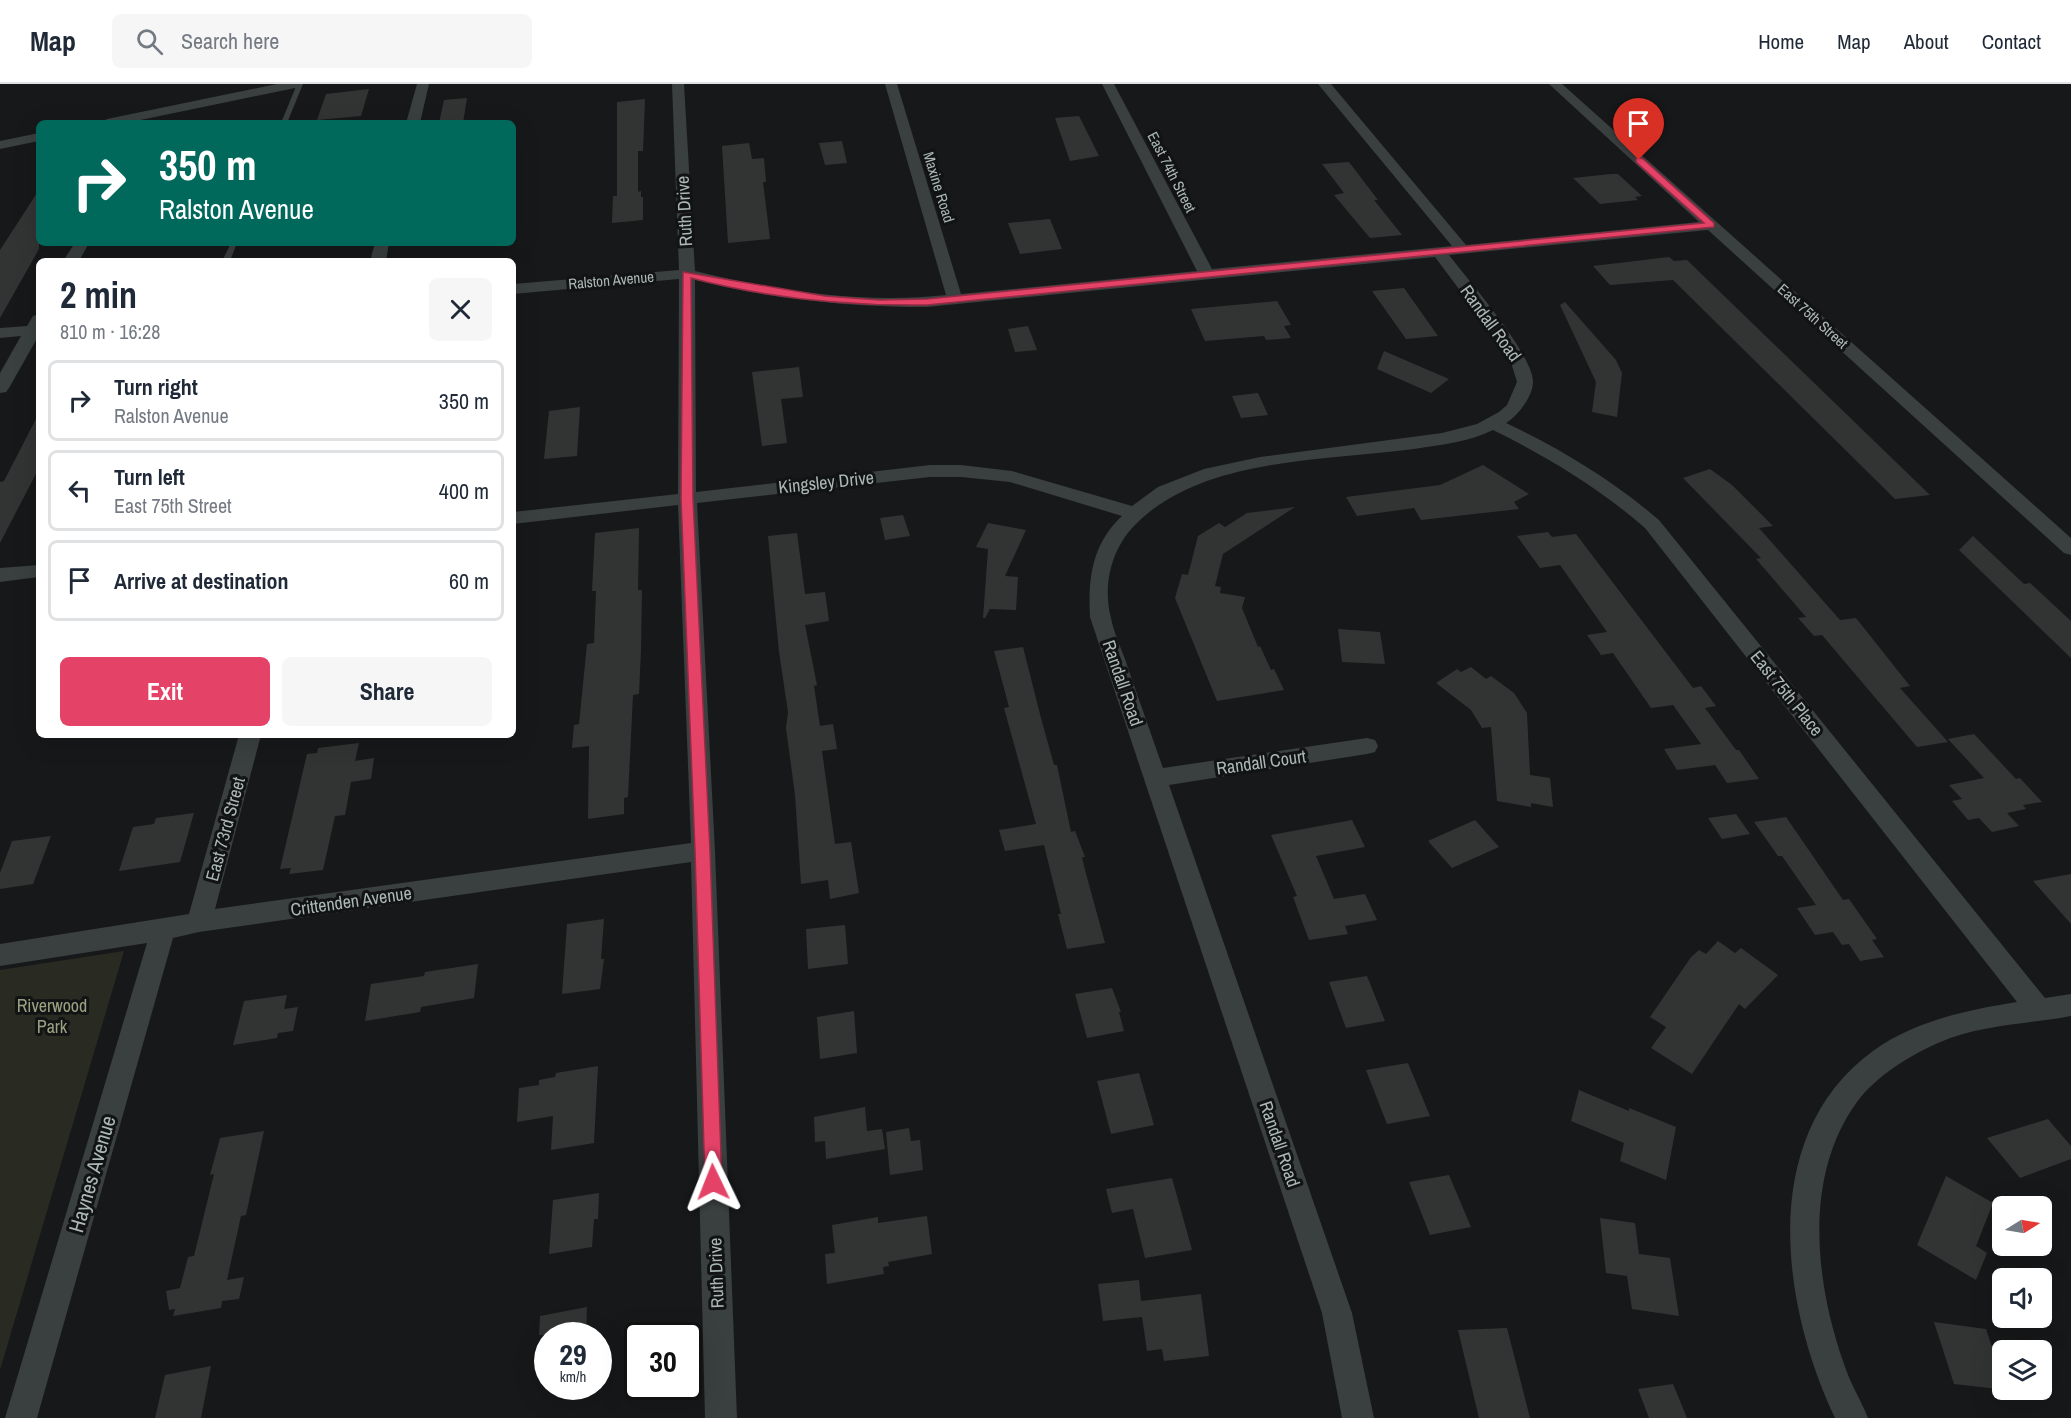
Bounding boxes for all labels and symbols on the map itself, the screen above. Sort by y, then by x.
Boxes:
pin [1613,98,1664,160]
street label: East 74th Street [1143,128,1202,217]
street label: Maxine Road [918,149,960,225]
street label: Ruth Drive [670,175,698,247]
street label: Ralston Avenue [567,266,655,294]
street label: Randall Road [1455,279,1527,367]
street label: East 75th Street [1773,279,1853,354]
street label: Kingsley Drive [777,465,875,499]
street label: Randall Road [1097,637,1149,729]
street label: East 75th Place [1745,645,1829,741]
street label: Randall Court [1215,743,1307,781]
street label: East 73rd Street [199,774,251,884]
street label: Crittenden Avenue [289,880,413,922]
park label: Riverwood Park [17,993,87,1039]
street label: Randall Road [1254,1098,1306,1190]
street label: Haynes Avenue [61,1112,123,1236]
position arrow [681,1150,745,1214]
north arrow [1992,1196,2052,1256]
street label: Ruth Drive [702,1237,730,1309]
speed limit sign: 30 [624,1322,702,1400]

